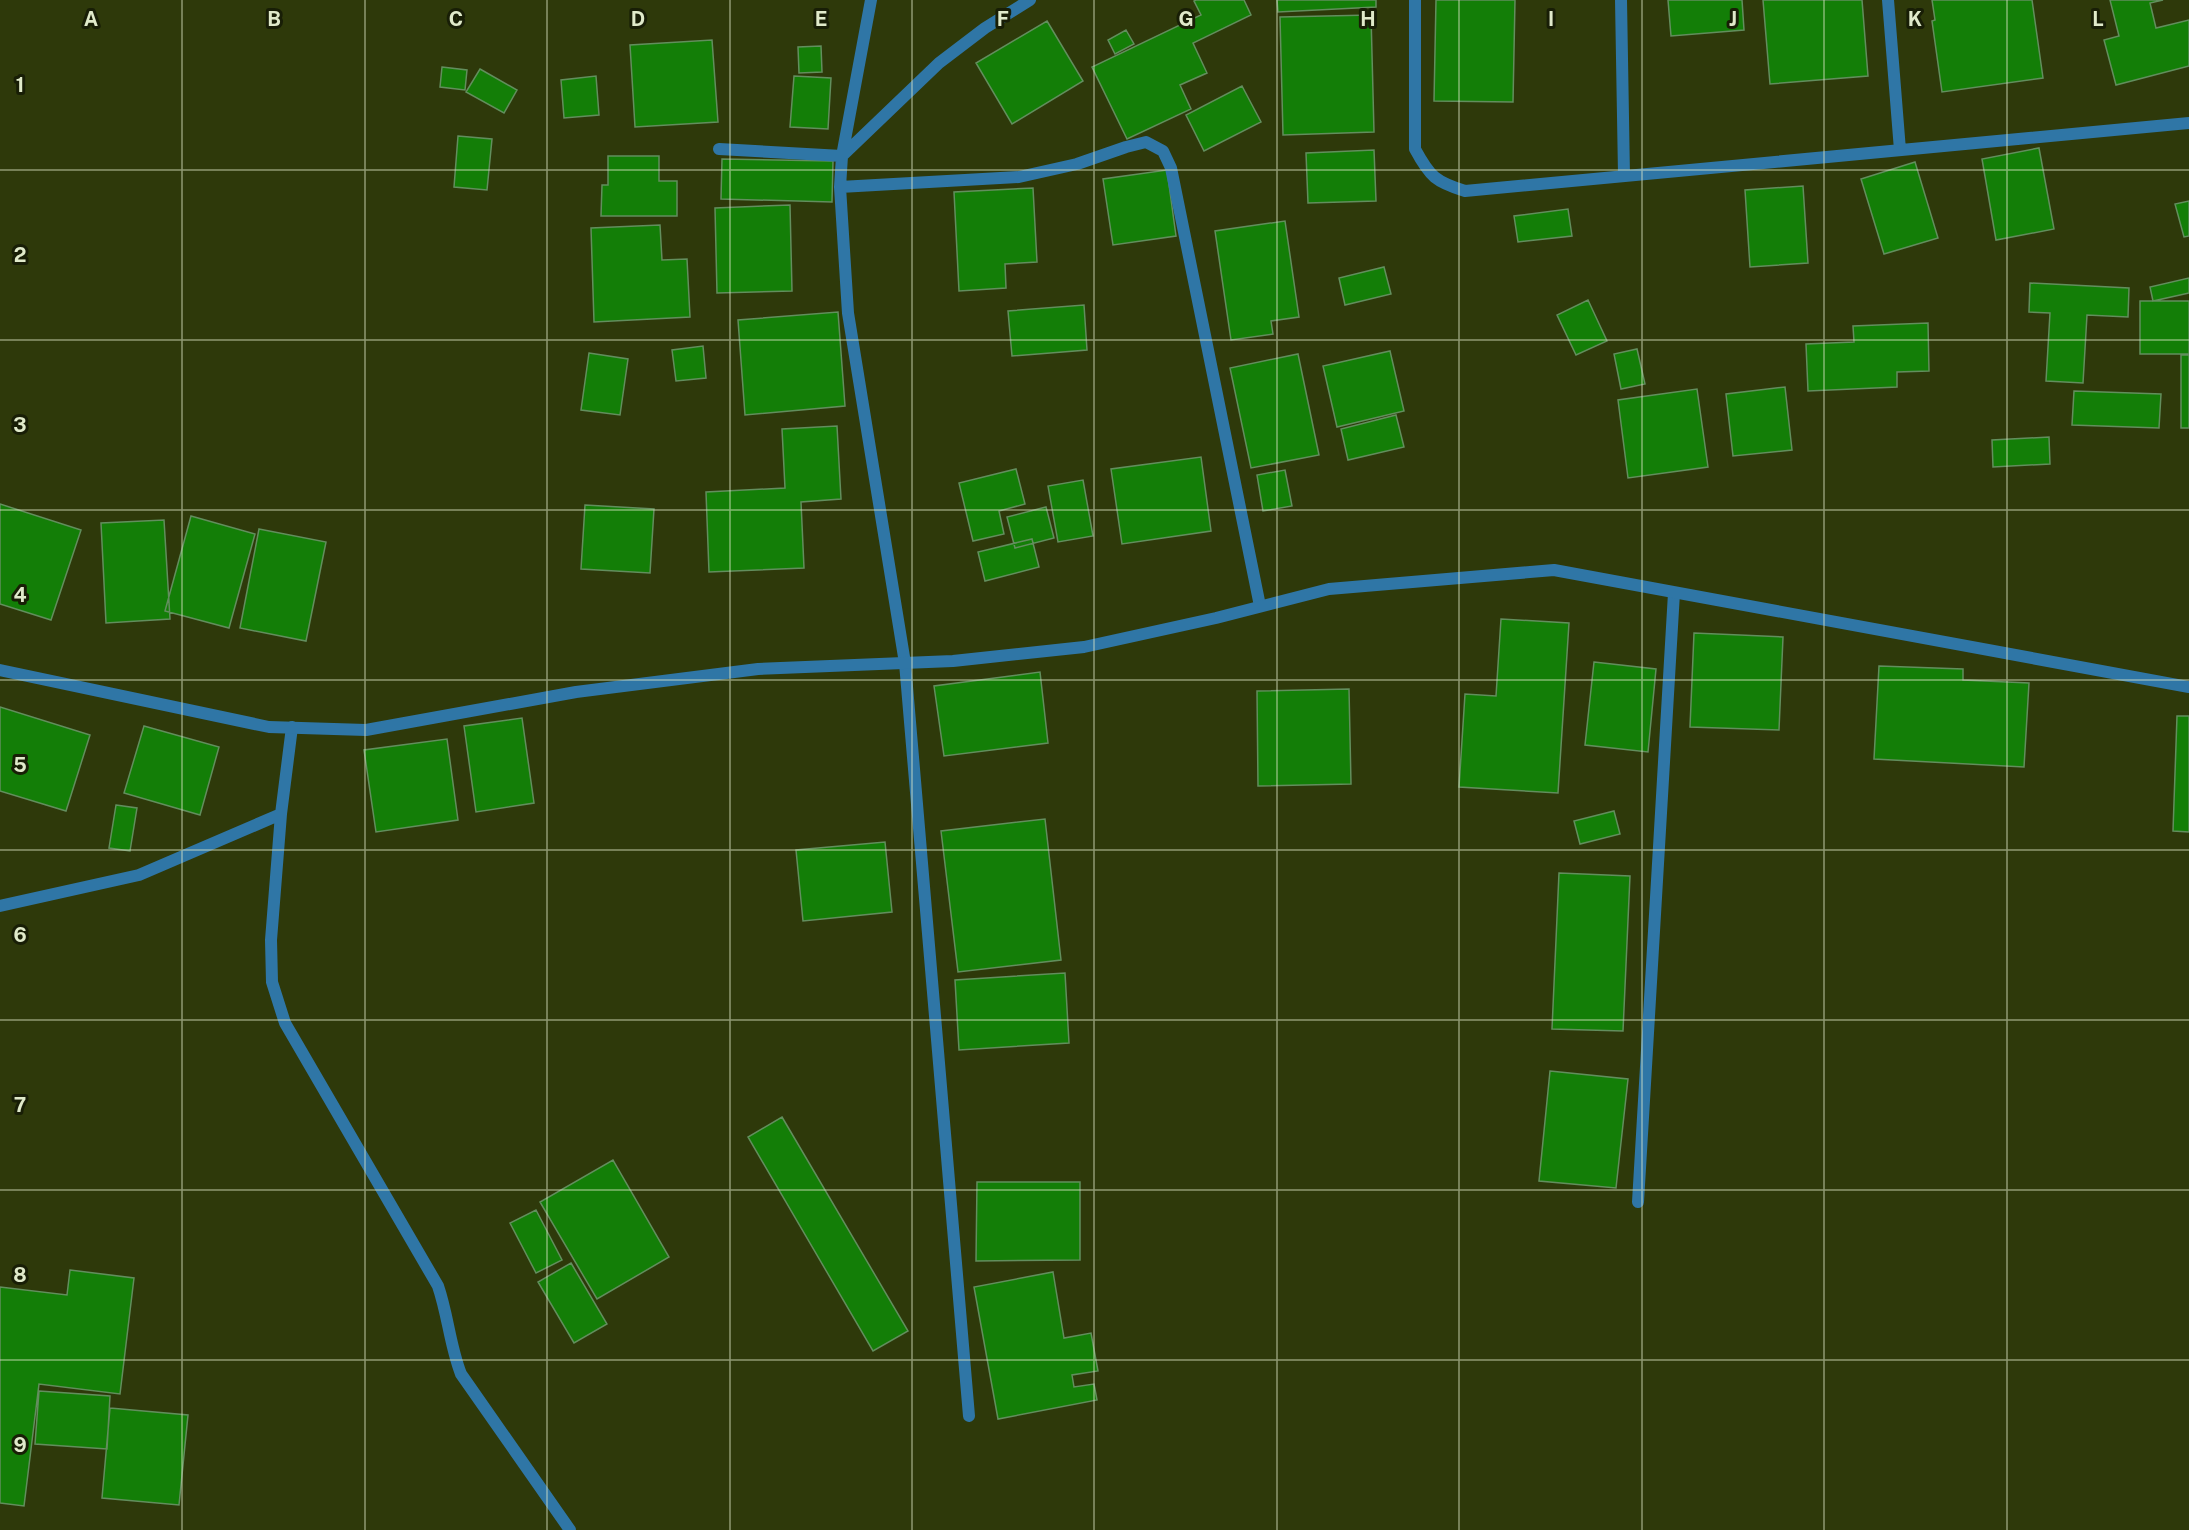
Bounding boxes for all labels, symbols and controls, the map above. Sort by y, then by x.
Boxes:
text: A [84,7,98,31]
text: B [267,7,281,31]
text: C [449,7,463,31]
text: D [631,7,645,31]
text: E [815,7,827,31]
text: F [997,7,1009,31]
text: G [1178,7,1194,31]
text: H [1360,7,1376,31]
text: I [1548,7,1554,31]
text: J [1729,7,1737,31]
text: K [1908,7,1922,31]
text: L [2092,7,2104,31]
text: 1 [16,73,24,97]
text: 2 [14,243,26,267]
text: 3 [13,413,27,437]
text: 4 [13,583,27,607]
text: 5 [13,753,27,777]
text: 6 [13,923,27,947]
text: 7 [14,1093,26,1117]
text: 8 [13,1263,27,1287]
text: 9 [13,1433,27,1457]

